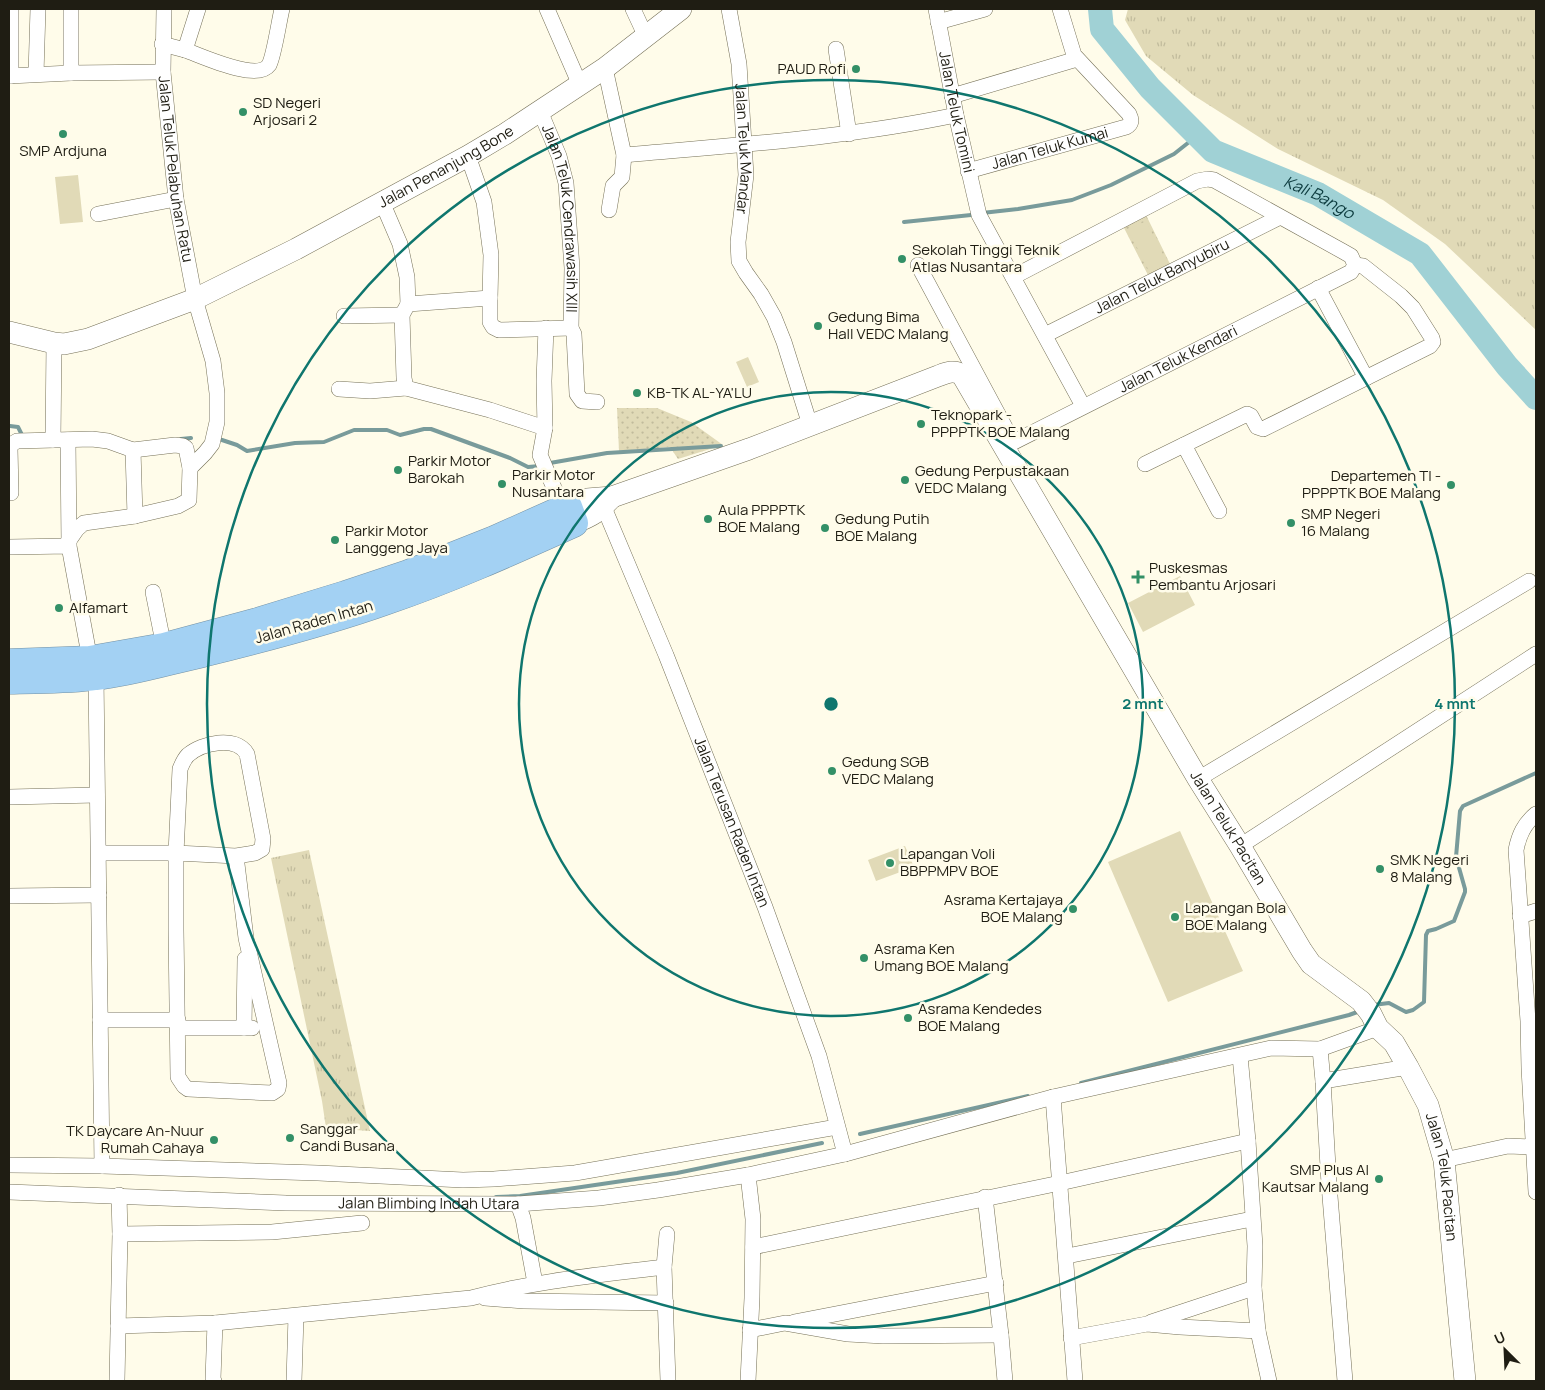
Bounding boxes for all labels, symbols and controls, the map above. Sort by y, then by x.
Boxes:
street label: Jalan Teluk Tomini [934,49,980,175]
place label: PAUD Rofi [778,58,846,79]
marker: PAUD Rofi [850,63,862,75]
street label: Jalan Teluk Pelabuhan Ratu [153,75,199,264]
street label: Jalan Teluk Mandar [730,83,757,216]
place label: SD Negeri Arjosari 2 [253,92,321,130]
marker: SD Negeri Arjosari 2 [237,106,249,118]
street label: Jalan Penanjung Bone [374,120,518,213]
street label: Jalan Teluk Cendrawasih XIII [537,121,583,313]
street label: Jalan Teluk Kumai [989,121,1111,174]
marker: SMP Ardjuna [57,128,69,140]
place label: SMP Ardjuna [19,140,107,161]
water label: Kali Bango [1281,170,1360,225]
street label: Jalan Teluk Banyubiru [1091,233,1233,318]
place label: Sekolah Tinggi Teknik Atlas Nusantara [912,239,1060,277]
marker: Sekolah Tinggi Teknik Atlas Nusantara [896,253,908,265]
place label: Gedung Bima Hall VEDC Malang [828,306,949,344]
marker: Gedung Bima Hall VEDC Malang [812,320,824,332]
street label: Jalan Teluk Kendari [1115,320,1241,397]
place label: KB-TK AL-YA'LU [647,382,752,403]
marker: KB-TK AL-YA'LU [631,387,643,399]
place label: Teknopark - PPPPTK BOE Malang [931,404,1070,442]
marker: Teknopark - PPPPTK BOE Malang [915,418,927,430]
place label: Parkir Motor Barokah [408,450,492,488]
place label: Gedung Perpustakaan VEDC Malang [915,460,1069,498]
marker: Parkir Motor Barokah [392,464,404,476]
place label: Parkir Motor Nusantara [512,464,596,502]
place label: Departemen TI - PPPPTK BOE Malang [1302,465,1441,503]
marker: Gedung Perpustakaan VEDC Malang [899,474,911,486]
marker: Parkir Motor Nusantara [496,478,508,490]
marker: Departemen TI - PPPPTK BOE Malang [1445,479,1457,491]
place label: Aula PPPPTK BOE Malang [718,499,805,537]
place label: SMP Negeri 16 Malang [1301,503,1381,541]
place label: Gedung Putih BOE Malang [835,508,929,546]
marker: Aula PPPPTK BOE Malang [702,513,714,525]
marker: SMP Negeri 16 Malang [1285,517,1297,529]
place label: Parkir Motor Langgeng Jaya [345,520,448,558]
marker: Gedung Putih BOE Malang [819,522,831,534]
marker: Parkir Motor Langgeng Jaya [329,534,341,546]
place label: Puskesmas Pembantu Arjosari [1149,557,1276,595]
marker: Puskesmas Pembantu Arjosari [1131,570,1145,584]
street label: Jalan Raden Intan [252,595,375,648]
place label: Alfamart [69,597,128,618]
marker: Alfamart [53,602,65,614]
text: 2 mnt [1122,693,1164,714]
text: 4 mnt [1434,693,1476,714]
centre of rings [822,695,840,713]
street label: Jalan Terusan Raden Intan [689,734,775,910]
place label: Gedung SGB VEDC Malang [842,751,934,789]
marker: Gedung SGB VEDC Malang [826,765,838,777]
street label: Jalan Teluk Pacitan [1185,767,1272,889]
place label: Lapangan Voli BBPPMPV BOE [900,843,999,881]
place label: SMK Negeri 8 Malang [1390,849,1469,887]
marker: Lapangan Voli BBPPMPV BOE [884,857,896,869]
marker: SMK Negeri 8 Malang [1374,863,1386,875]
place label: Asrama Kertajaya BOE Malang [944,889,1063,927]
place label: Lapangan Bola BOE Malang [1185,897,1286,935]
marker: Asrama Kertajaya BOE Malang [1067,903,1079,915]
marker: Lapangan Bola BOE Malang [1169,911,1181,923]
place label: Asrama Ken Umang BOE Malang [874,938,1009,976]
marker: Asrama Ken Umang BOE Malang [858,952,870,964]
place label: Asrama Kendedes BOE Malang [918,998,1042,1036]
marker: Asrama Kendedes BOE Malang [902,1012,914,1024]
street label: Jalan Teluk Pacitan [1421,1110,1463,1242]
place label: Sanggar Candi Busana [300,1118,395,1156]
place label: TK Daycare An-Nuur Rumah Cahaya [66,1120,205,1158]
marker: Sanggar Candi Busana [284,1132,296,1144]
marker: TK Daycare An-Nuur Rumah Cahaya [208,1134,220,1146]
place label: SMP Plus Al Kautsar Malang [1262,1159,1369,1197]
marker: SMP Plus Al Kautsar Malang [1373,1173,1385,1185]
street label: Jalan Blimbing Indah Utara [338,1192,519,1214]
north arrow [1480,1325,1530,1375]
text: U [1491,1327,1508,1348]

